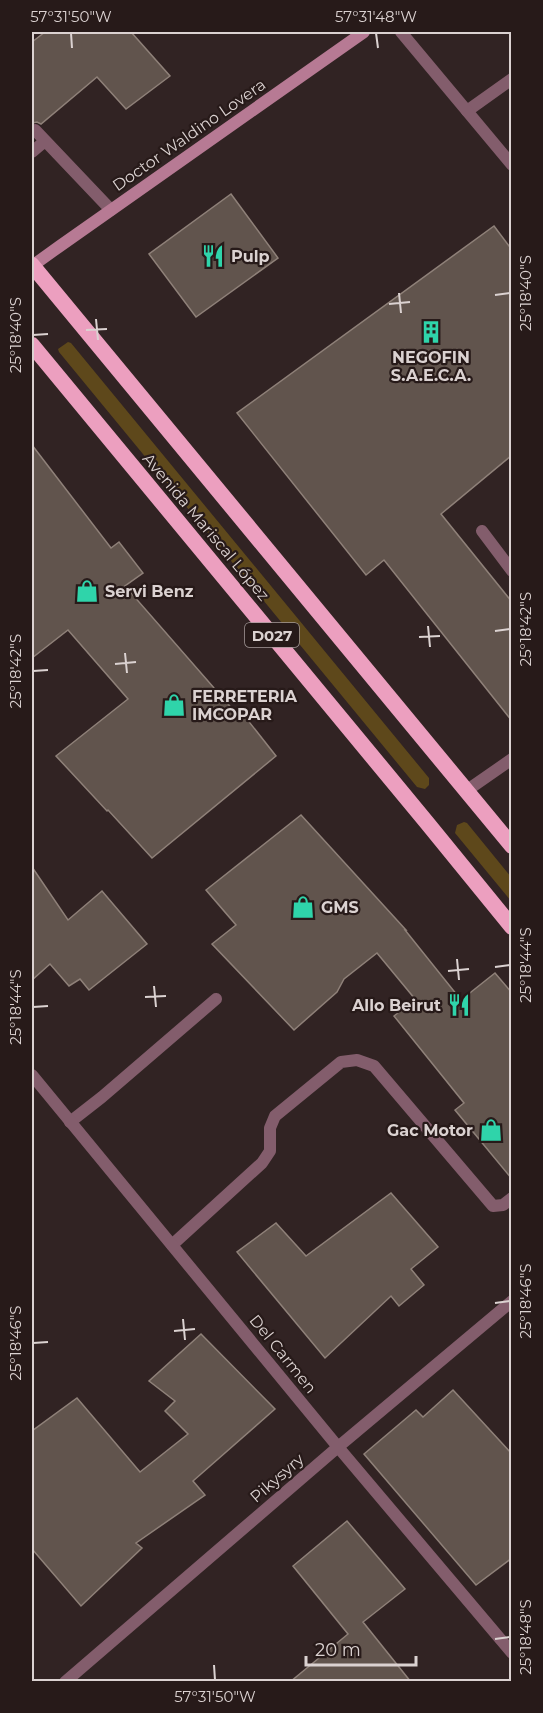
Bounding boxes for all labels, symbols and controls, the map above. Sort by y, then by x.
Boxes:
text: 57°31'50"W [30,7,112,26]
text: 57°31'48"W [335,7,417,26]
street label: Doctor Waldino Lovera [109,75,269,195]
restaurant icon: Pulp [200,243,226,269]
place label: Pulp [231,247,270,266]
text: 25°18'40"S [516,255,535,331]
text: 25°18'40"S [6,297,25,373]
building icon: NEGOFIN S.A.E.C.A. [418,319,444,345]
place label: NEGOFIN S.A.E.C.A. [391,348,471,385]
street label: Avenida Mariscal López [139,449,273,605]
shop icon: Servi Benz [74,578,100,604]
place label: Servi Benz [105,582,194,601]
text: 25°18'42"S [516,592,535,666]
road number: D027 [245,623,299,647]
text: 25°18'42"S [6,634,25,708]
place label: FERRETERIA IMCOPAR [192,687,298,724]
shop icon: FERRETERIA IMCOPAR [161,692,187,718]
shop icon: GMS [290,894,316,920]
place label: GMS [321,898,359,917]
text: 25°18'44"S [516,927,535,1003]
text: 25°18'44"S [6,969,25,1045]
restaurant icon: Allo Beirut [446,992,472,1018]
place label: Allo Beirut [351,996,441,1015]
shop icon: Gac Motor [478,1117,504,1143]
place label: Gac Motor [387,1121,473,1140]
text: 25°18'46"S [516,1264,535,1338]
text: 25°18'46"S [6,1306,25,1380]
street label: Del Carmen [245,1311,321,1397]
street label: Pikysyry [246,1449,308,1506]
text: 25°18'48"S [516,1599,535,1675]
scale bar [306,1629,416,1667]
text: 20 m [315,1639,361,1661]
text: 57°31'50"W [174,1687,256,1706]

